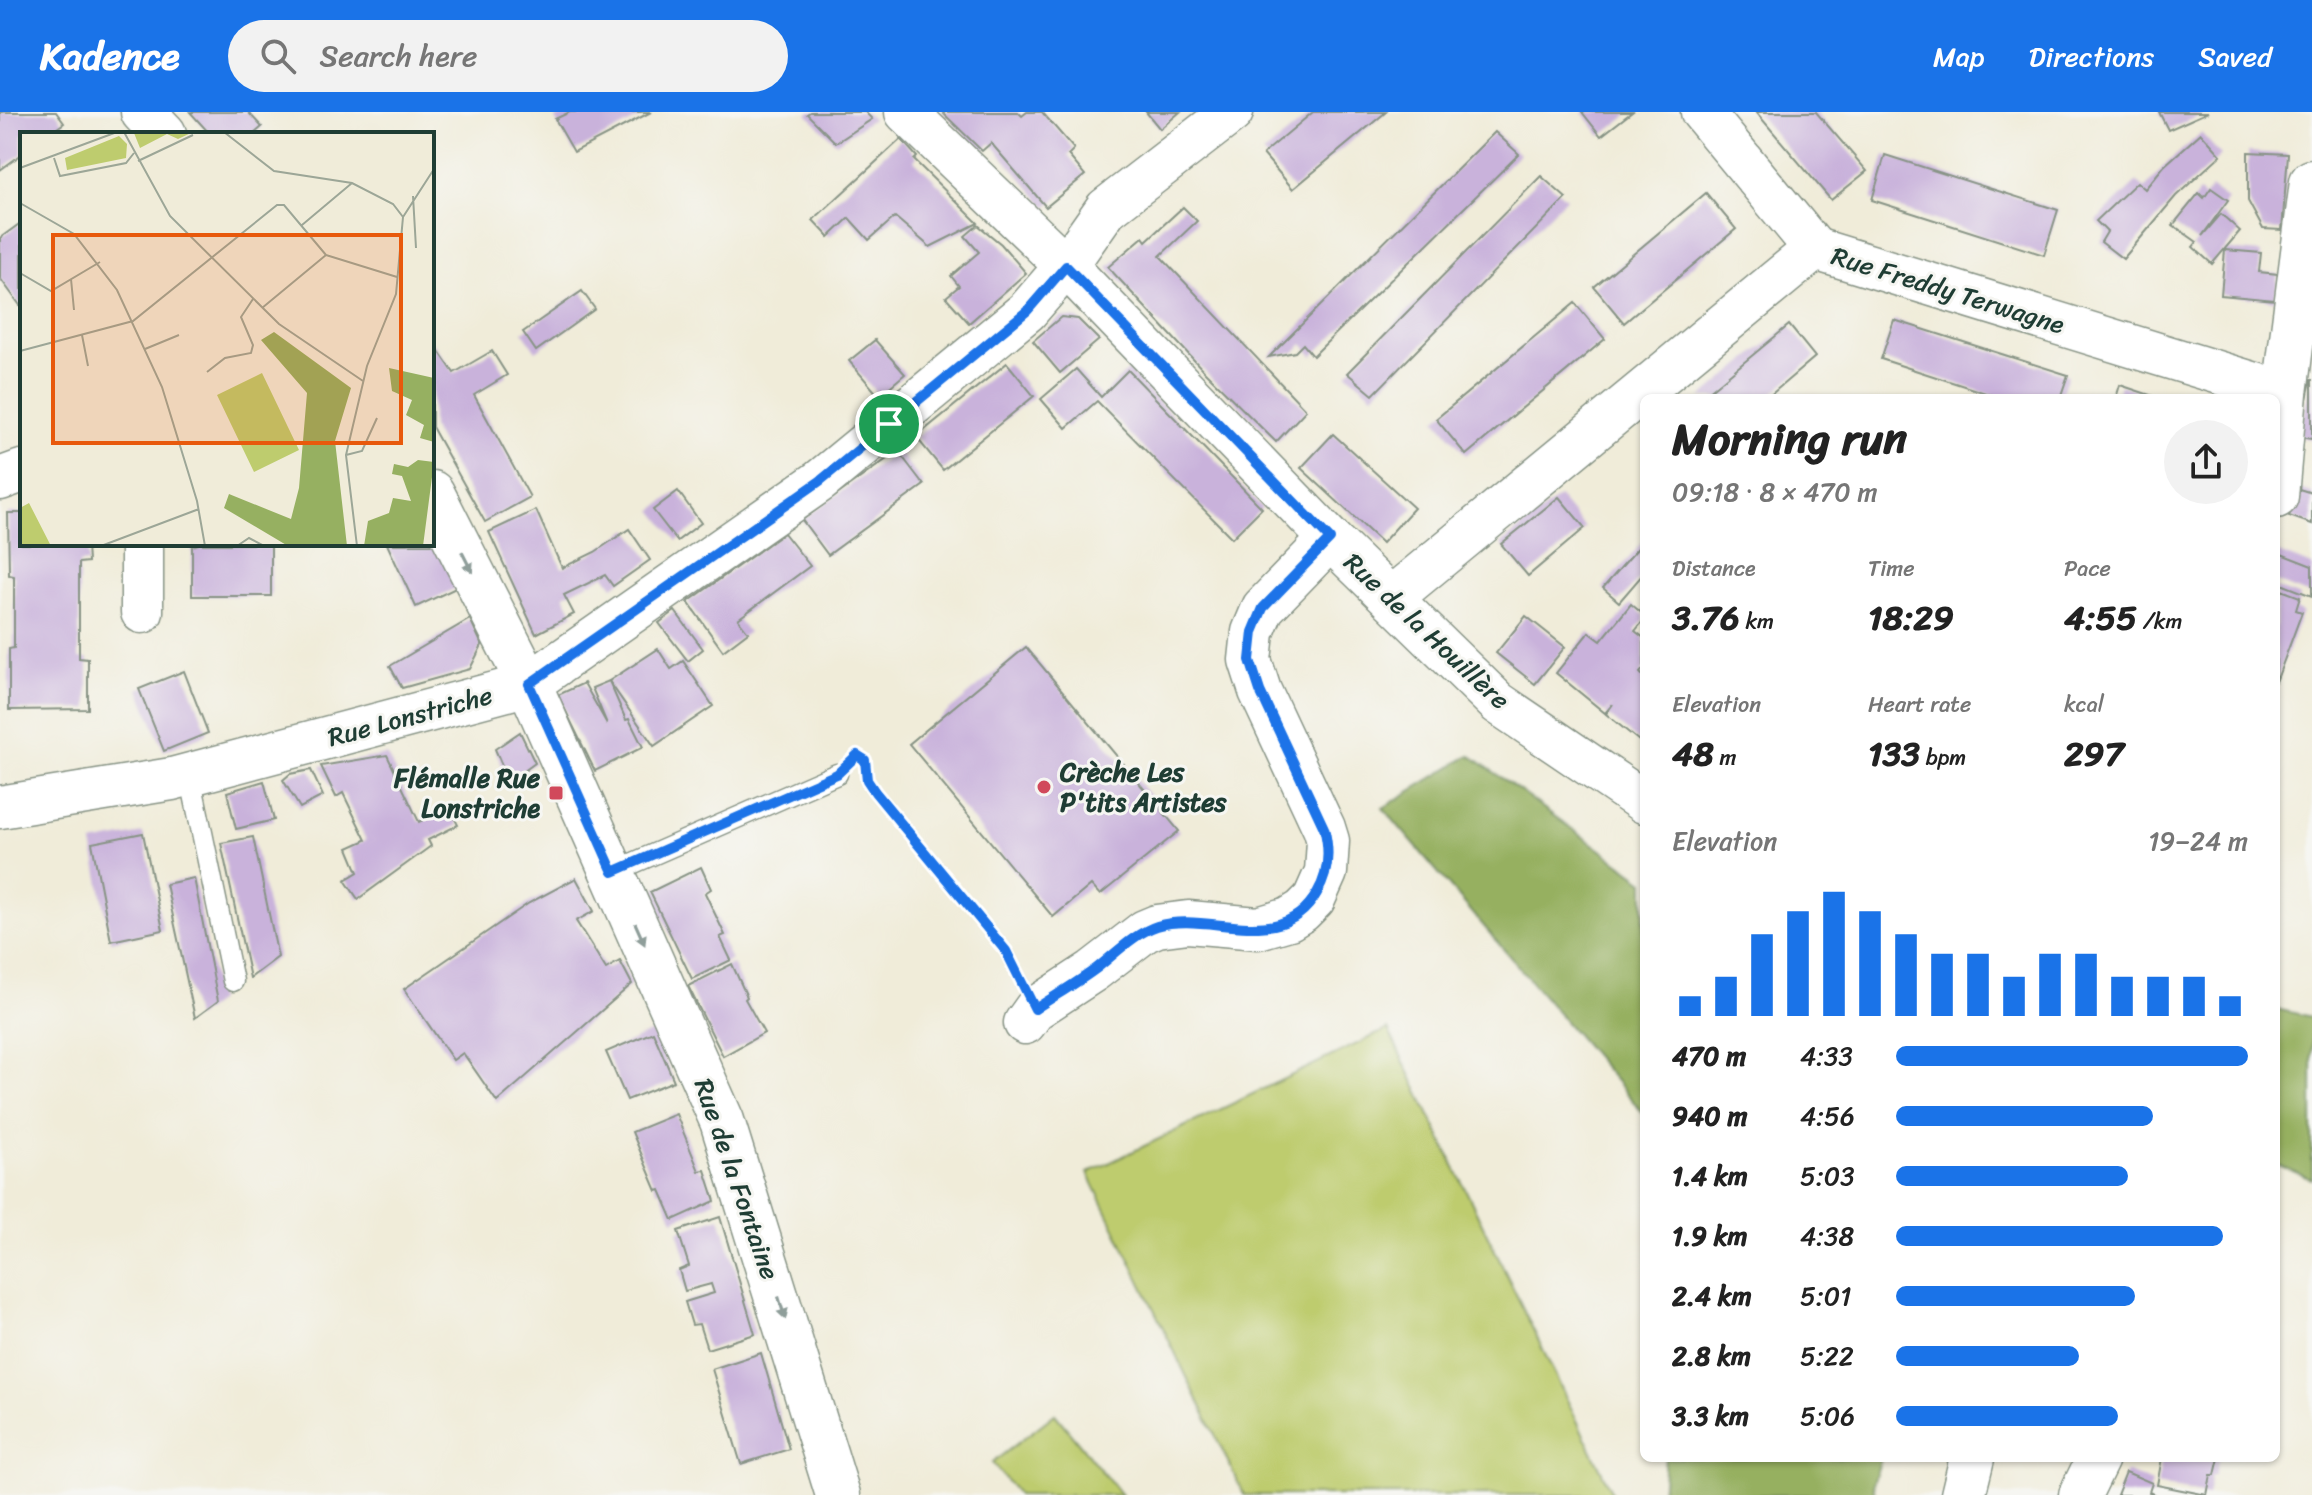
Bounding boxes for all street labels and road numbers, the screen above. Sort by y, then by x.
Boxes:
street label: Rue Freddy Terwagne [1826,233,2071,347]
street label: Rue de la Houillère [1333,541,1521,721]
street label: Rue Lonstriche [322,672,498,760]
street label: Rue de la Fontaine [681,1072,793,1286]

